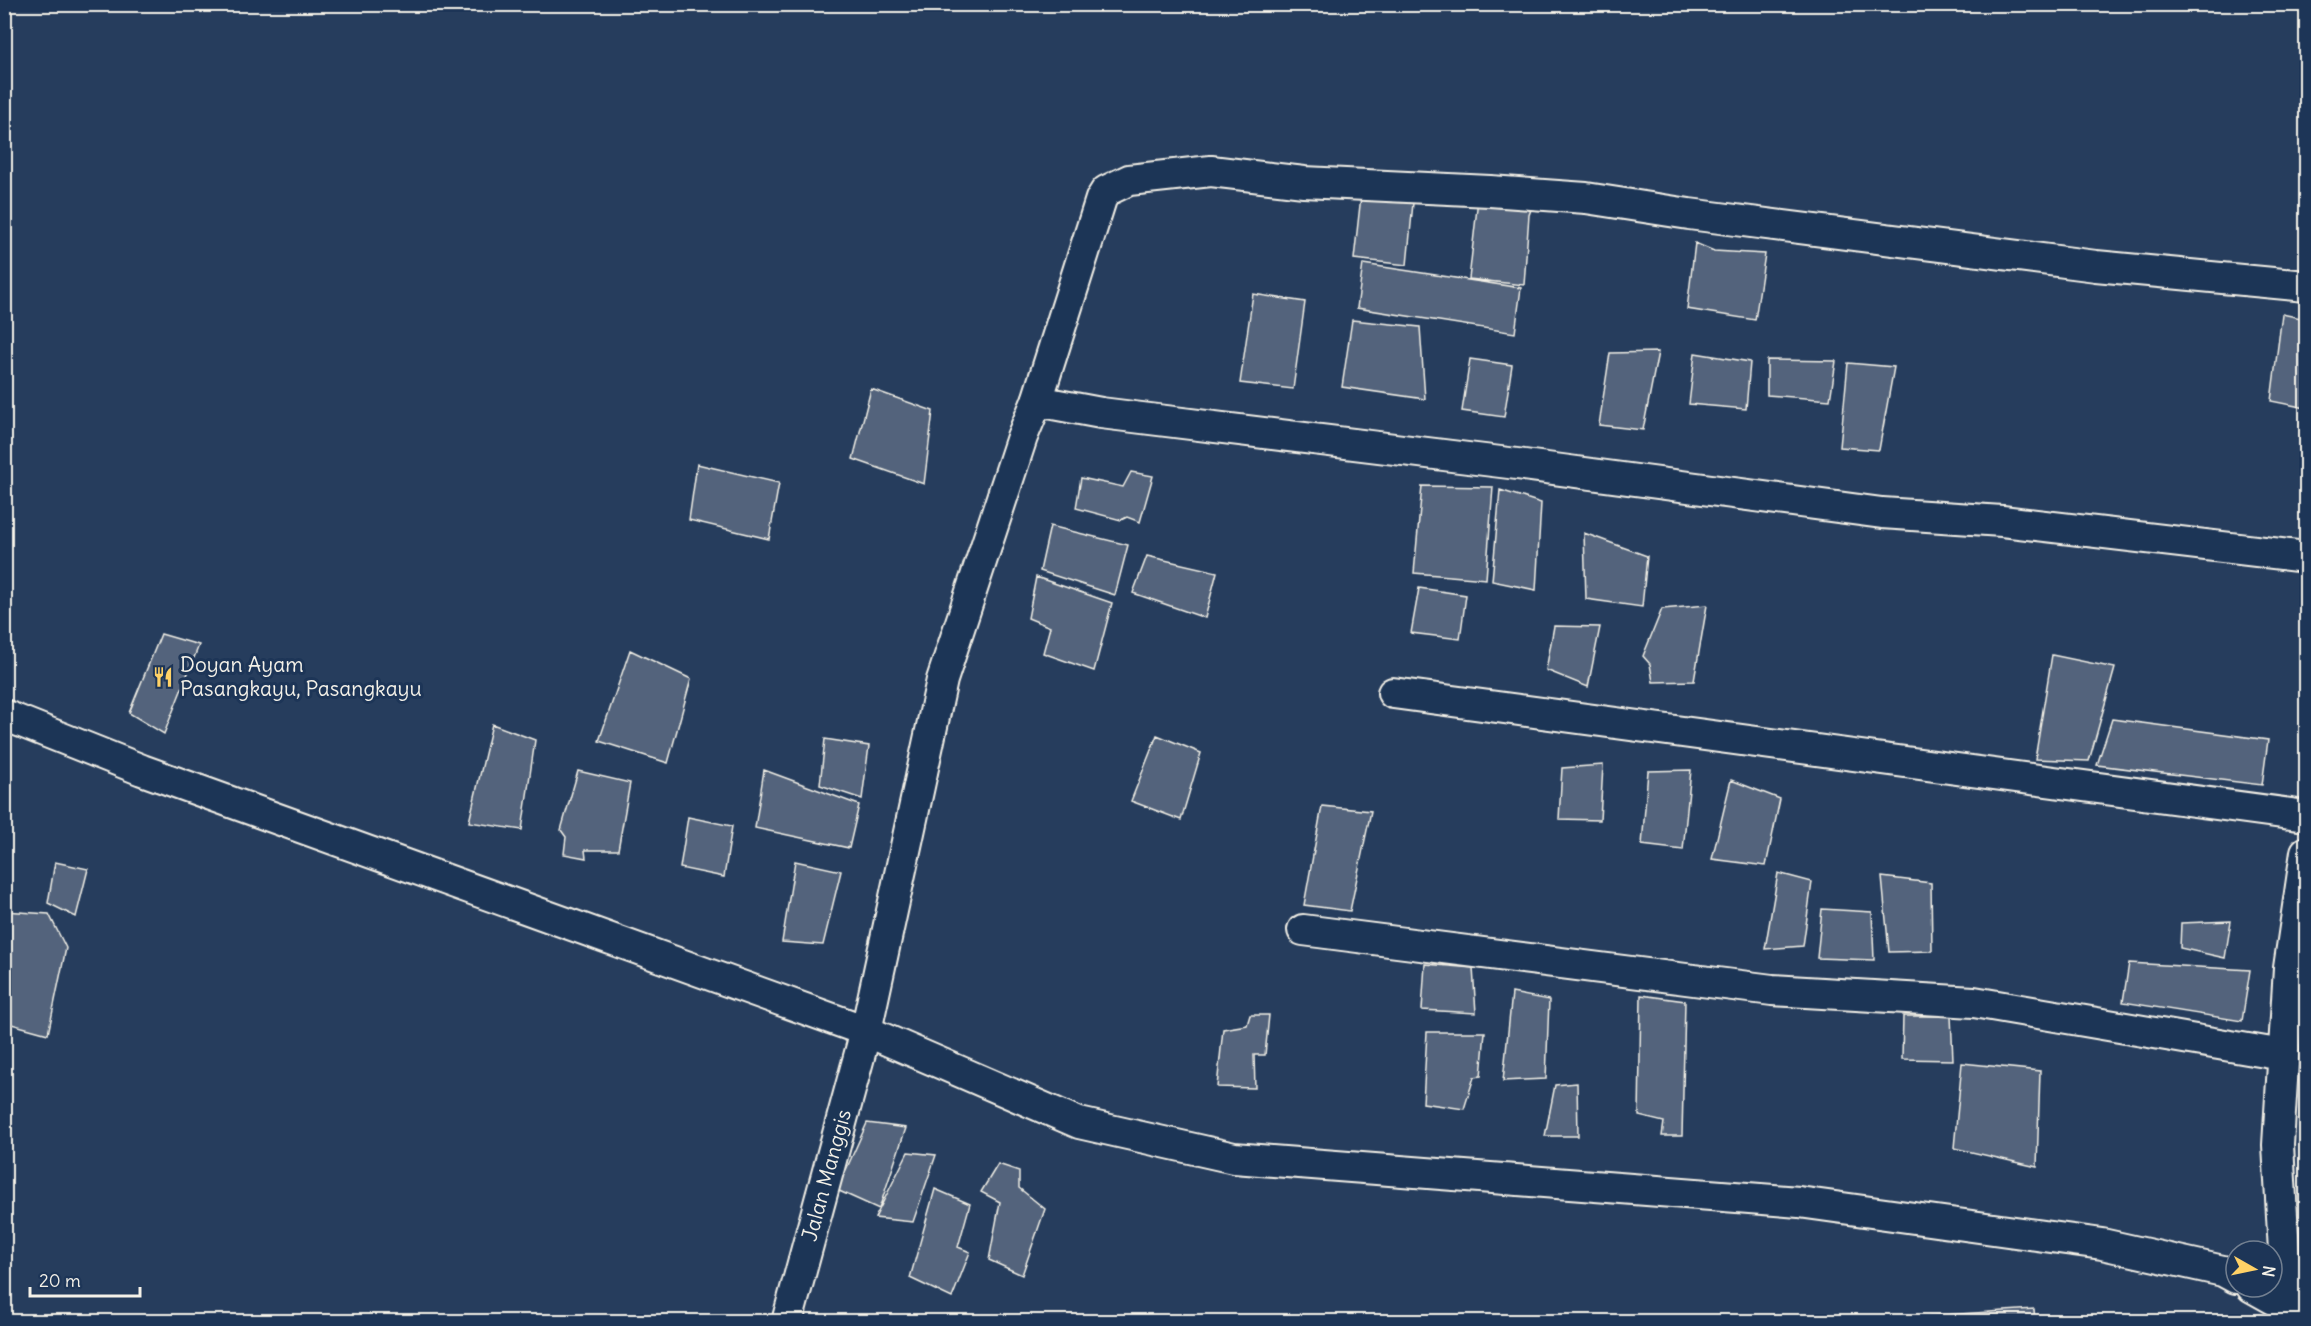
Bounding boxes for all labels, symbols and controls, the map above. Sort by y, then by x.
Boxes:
place label: Doyan Ayam Pasangkayu, Pasangkayu [180,651,422,702]
restaurant icon: Doyan Ayam Pasangkayu, Pasangkayu [151,665,175,689]
street label: Jalan Manggis [796,1106,857,1244]
north arrow [2224,1239,2284,1299]
scale bar [30,1260,140,1298]
text: N [2258,1264,2280,1278]
text: 20 m [39,1269,81,1292]

